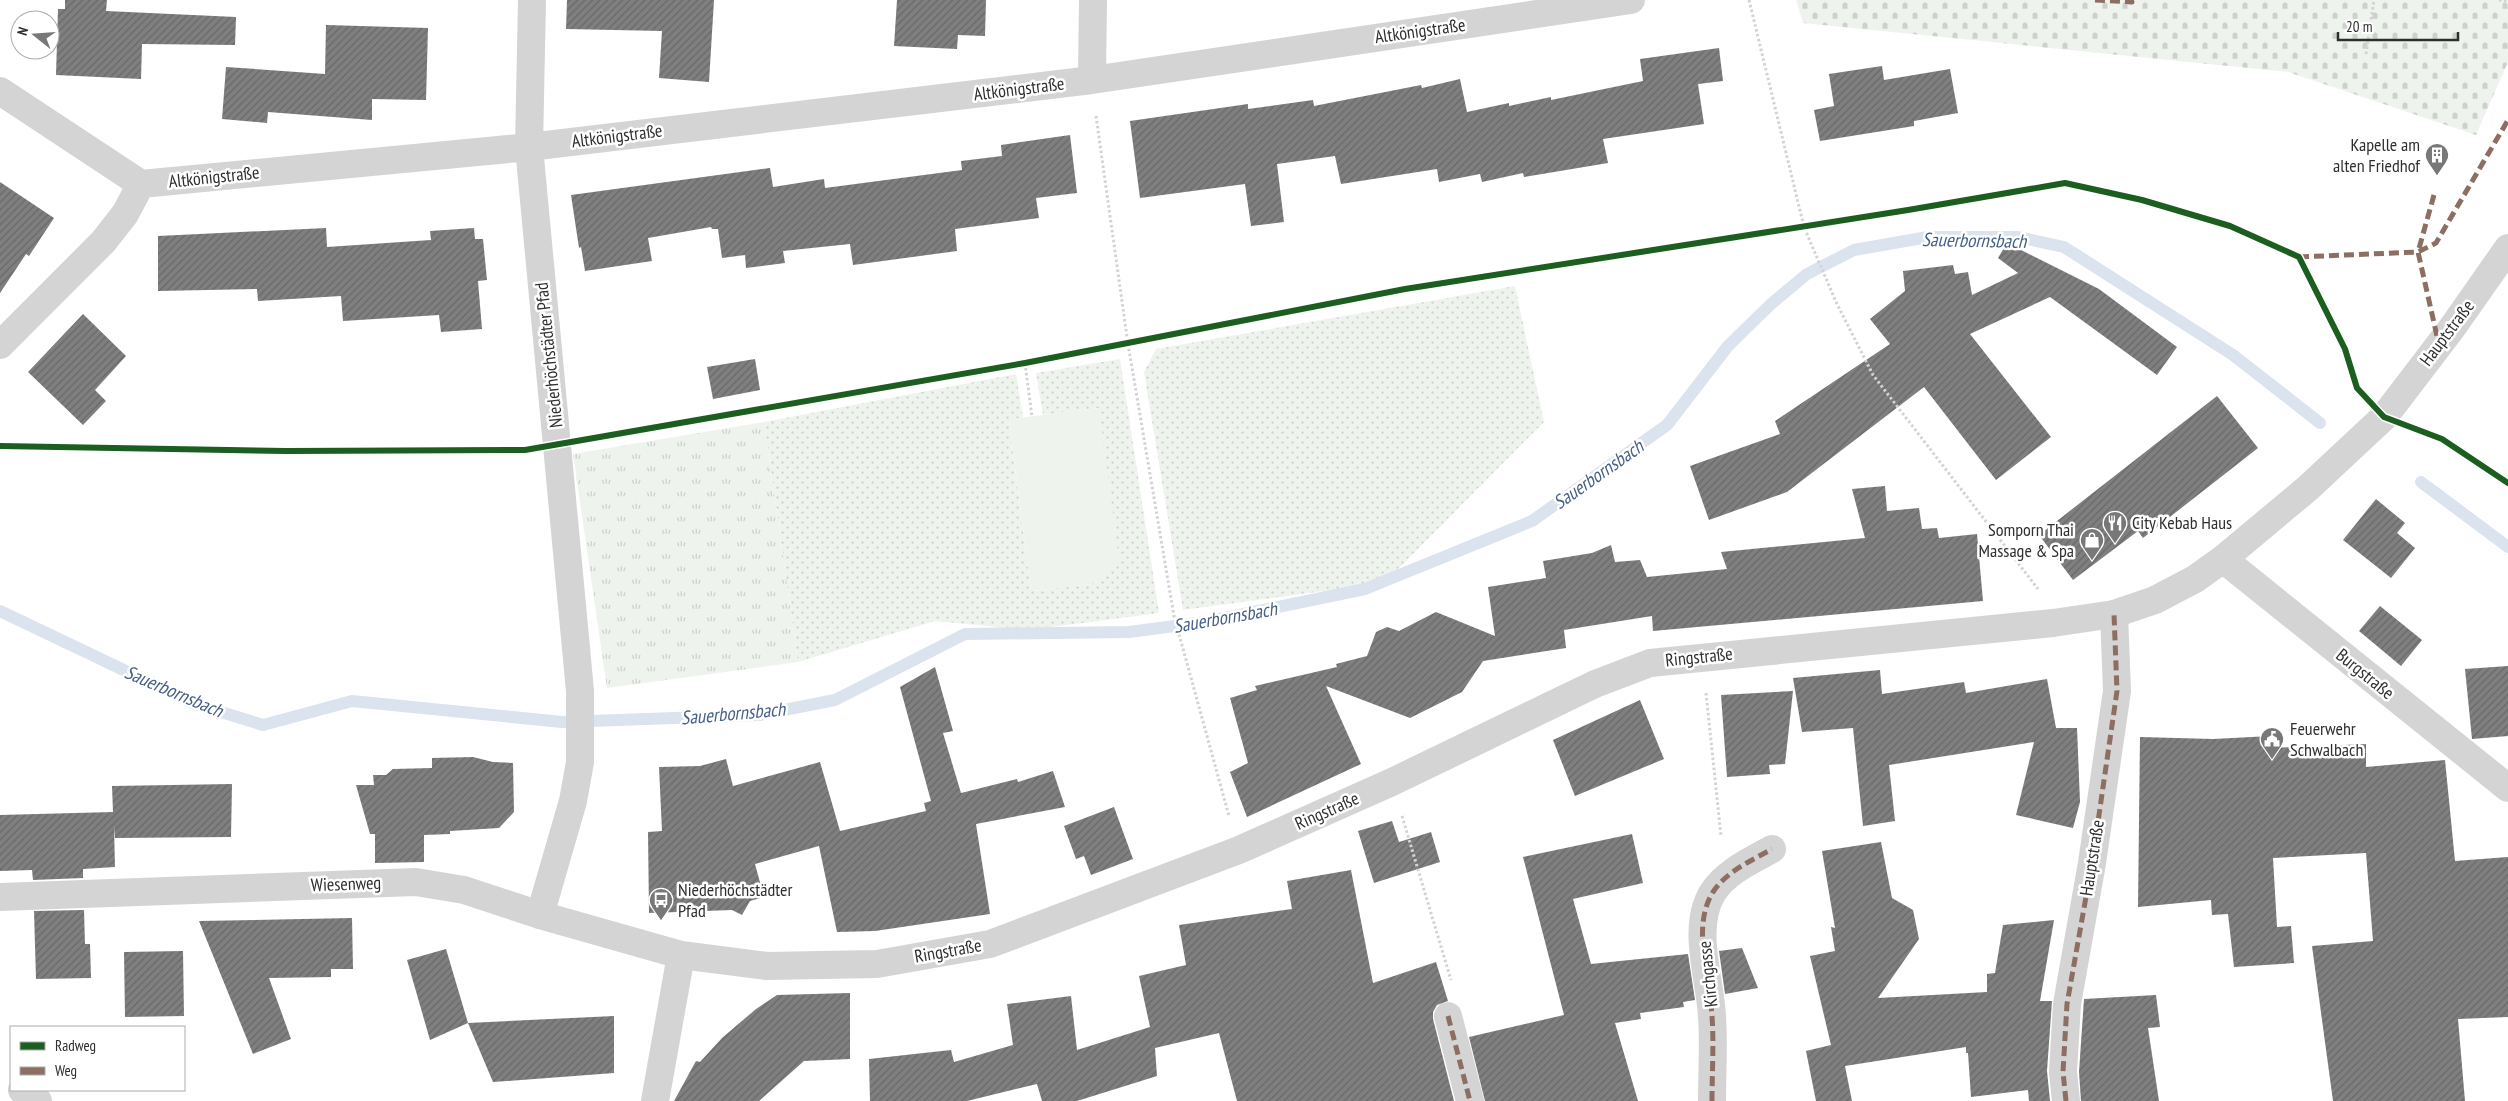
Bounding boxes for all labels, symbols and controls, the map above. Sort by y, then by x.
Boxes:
north arrow [10,10,60,60]
scale bar [2338,10,2458,42]
street label: Altkönigstraße [1373,13,1467,48]
text: 20 m [2346,17,2372,36]
text: N [13,25,32,37]
street label: Altkönigstraße [972,72,1066,105]
street label: Altkönigstraße [570,119,664,152]
place label: Kapelle am alten Friedhof [2333,133,2421,177]
building icon: Kapelle am alten Friedhof [2424,142,2450,176]
street label: Altkönigstraße [167,160,261,193]
water label: Sauerbornsbach [1922,227,2028,253]
street label: Niederhöchstädter Pfad [529,281,568,429]
street label: Hauptstraße [2414,295,2479,370]
water label: Sauerbornsbach [1548,433,1649,514]
restaurant icon: City Kebab Haus [2102,510,2128,544]
place label: City Kebab Haus [2132,511,2232,534]
place label: Somporn Thai Massage & Spa [1979,518,2074,562]
shop icon: Somporn Thai Massage & Spa [2079,527,2105,561]
water label: Sauerbornsbach [1171,596,1280,638]
street label: Ringstraße [1664,642,1734,671]
street label: Burgstraße [2332,643,2399,704]
water label: Sauerbornsbach [121,660,228,723]
water label: Sauerbornsbach [680,696,788,730]
place label: Feuerwehr Schwalbach [2290,717,2363,761]
public building icon: Feuerwehr Schwalbach [2259,726,2285,760]
street label: Ringstraße [1291,786,1362,835]
street label: Hauptstraße [2074,818,2109,898]
street label: Wiesenweg [310,871,382,896]
place label: Niederhöchstädter Pfad [678,878,792,922]
bus stop icon: Niederhöchstädter Pfad [648,887,674,921]
street label: Ringstraße [913,933,983,968]
street label: Kirchgasse [1693,940,1722,1008]
legend [10,1026,185,1091]
text: Radweg [55,1036,96,1055]
text: Weg [55,1061,77,1080]

